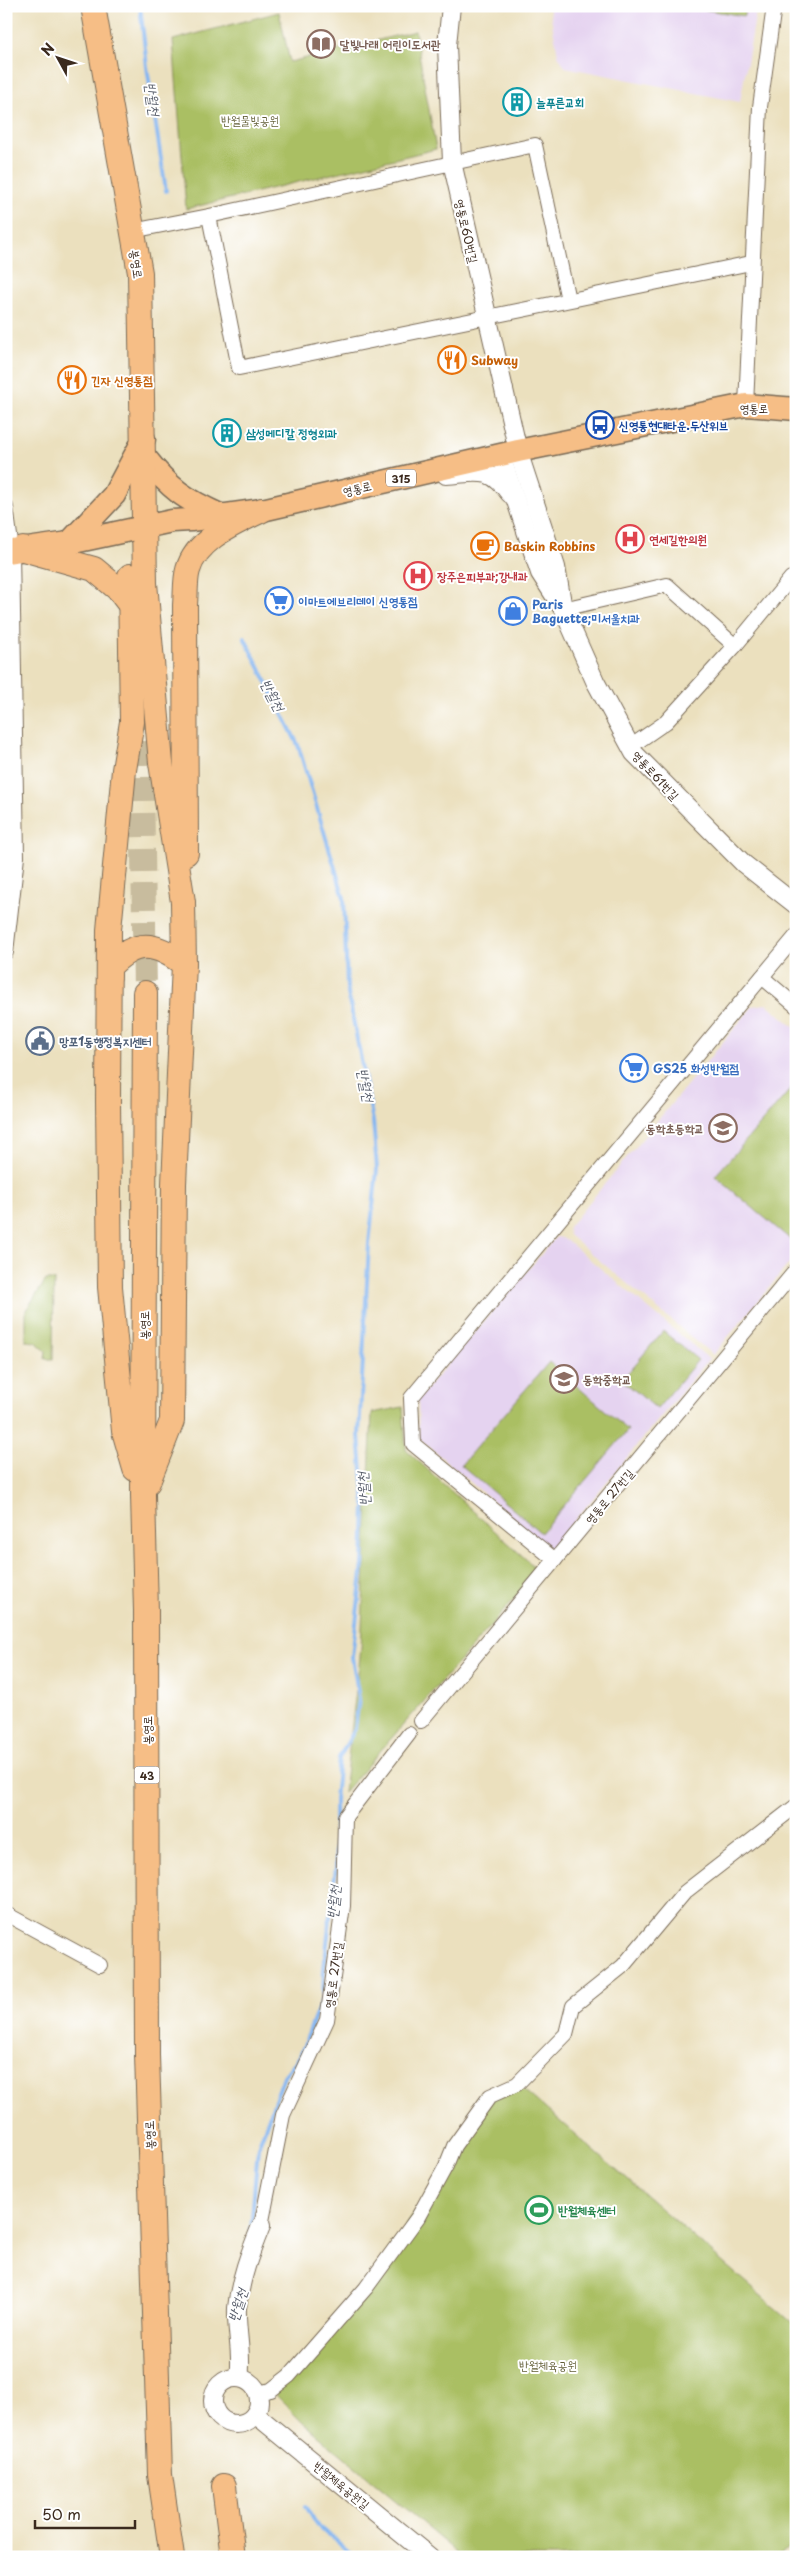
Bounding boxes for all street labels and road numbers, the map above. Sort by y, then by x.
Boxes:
street label: 영통로60번길 [451,197,483,265]
street label: 봉영로 [126,248,148,280]
street label: 영통로 [740,399,768,417]
road number: 315 [386,469,416,486]
street label: 영통로 [341,476,373,500]
street label: 영통로61번길 [628,746,684,804]
street label: 봉영로 [135,1311,153,1339]
street label: 영통로 27번길 [581,1464,638,1528]
street label: 봉영로 [138,1716,156,1744]
road number: 43 [134,1766,160,1784]
street label: 영통로 27번길 [319,1940,347,2010]
street label: 봉영로 [139,2120,159,2150]
street label: 반월체육공원길 [310,2457,374,2513]

